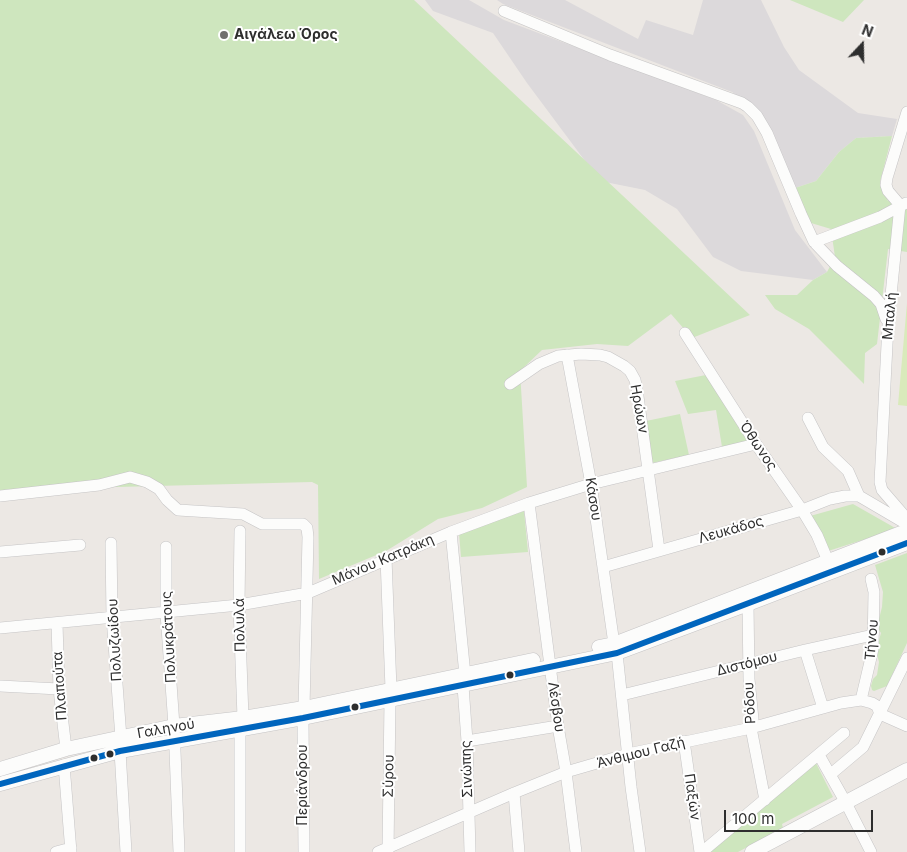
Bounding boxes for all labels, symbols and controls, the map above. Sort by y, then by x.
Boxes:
north arrow [837,20,887,70]
text: N [860,21,876,40]
place label: Αιγάλεω Όρος [234,27,338,43]
marker: Αιγάλεω Όρος [218,29,230,41]
street label: Μπαλή [880,291,900,341]
street label: Ηρώων [626,383,652,435]
street label: Όθωνος [735,418,781,474]
street label: Κάσου [581,476,605,522]
street label: Λευκάδος [697,513,765,547]
street label: Μάνου Κατράκη [330,531,436,589]
unlabelled marker [877,547,887,557]
street label: Πολυκράτους [158,591,180,683]
street label: Πολυζωίδου [104,598,126,682]
street label: Πολυλά [231,598,249,652]
street label: Τήνου [862,619,882,661]
street label: Διστόμου [715,648,779,680]
street label: Πλαπούτα [49,651,71,721]
unlabelled marker [505,670,515,680]
street label: Λέσβου [544,681,568,733]
street label: Ρόδου [741,682,759,724]
unlabelled marker [350,702,360,712]
street label: Γαληνού [136,716,196,742]
street label: Άνθιμου Γαζή [595,734,687,772]
street label: Σινώπης [458,740,476,798]
street label: Περιάνδρου [295,744,311,826]
unlabelled marker [105,749,115,759]
unlabelled marker [89,753,99,763]
street label: Σύρου [380,754,398,798]
street label: Παξών [680,773,704,821]
scale bar [727,800,876,832]
text: 100 m [732,809,774,828]

